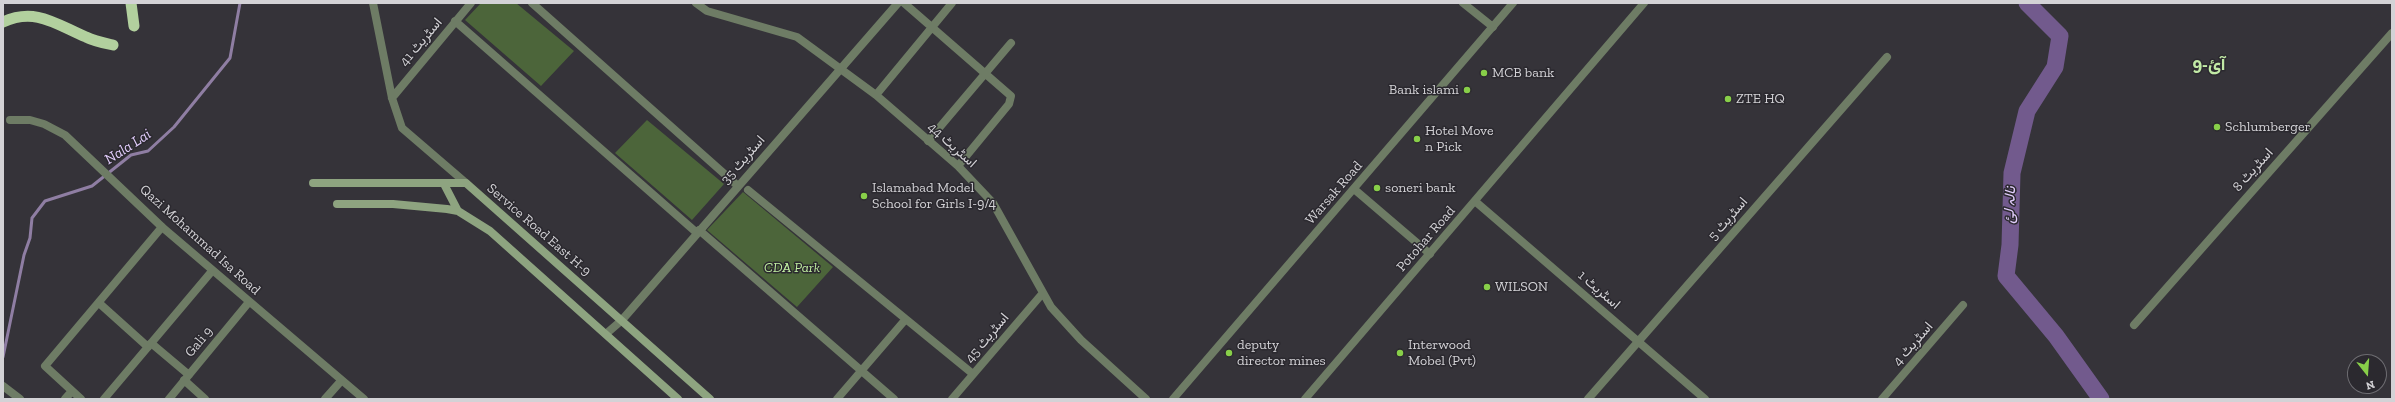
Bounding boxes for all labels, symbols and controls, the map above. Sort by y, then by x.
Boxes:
street label: اسٹریٹ 41 [396,14,446,70]
district label: آئ-9 [2192,54,2226,76]
place label: MCB bank [1492,65,1554,81]
marker: MCB bank [1479,68,1489,78]
place label: Bank islami [1389,82,1459,98]
marker: Bank islami [1462,85,1472,95]
place label: ZTE HQ [1736,91,1785,107]
marker: ZTE HQ [1723,94,1733,104]
street label: اسٹریٹ 44 [924,119,980,171]
place label: Schlumberger [2225,119,2310,135]
marker: Schlumberger [2212,122,2222,132]
place label: Hotel Move n Pick [1425,123,1494,156]
water label: Nala Lai [101,125,155,169]
street label: اسٹریٹ 35 [717,132,769,188]
marker: Hotel Move n Pick [1412,134,1422,144]
street label: اسٹریٹ 8 [2229,145,2277,195]
street label: Warsak Road [1302,158,1366,228]
street label: Service Road East H-9 [483,180,595,280]
place label: Islamabad Model School for Girls I-9/4 [872,180,996,212]
place label: soneri bank [1385,180,1455,196]
street label: Qazi Mohammad Isa Road [136,181,264,299]
marker: soneri bank [1372,183,1382,193]
water label: نالہ لئ [2000,186,2020,224]
marker: Islamabad Model School for Girls I-9/4 [859,191,869,201]
street label: اسٹریٹ 5 [1705,194,1751,244]
street label: Potohar Road [1393,203,1459,275]
park label: CDA Park [764,260,820,276]
street label: اسٹریٹ 1 [1574,267,1624,313]
place label: WILSON [1495,279,1548,295]
marker: WILSON [1482,282,1492,292]
street label: اسٹریٹ 45 [961,310,1013,366]
street label: اسٹریٹ 4 [1889,319,1937,369]
street label: Gali 9 [181,323,217,361]
place label: deputy director mines [1237,337,1326,370]
place label: Interwood Mobel (Pvt) [1408,337,1476,370]
marker: deputy director mines [1224,348,1234,358]
marker: Interwood Mobel (Pvt) [1395,348,1405,358]
north arrow [2347,354,2387,394]
text: N [2364,378,2376,392]

